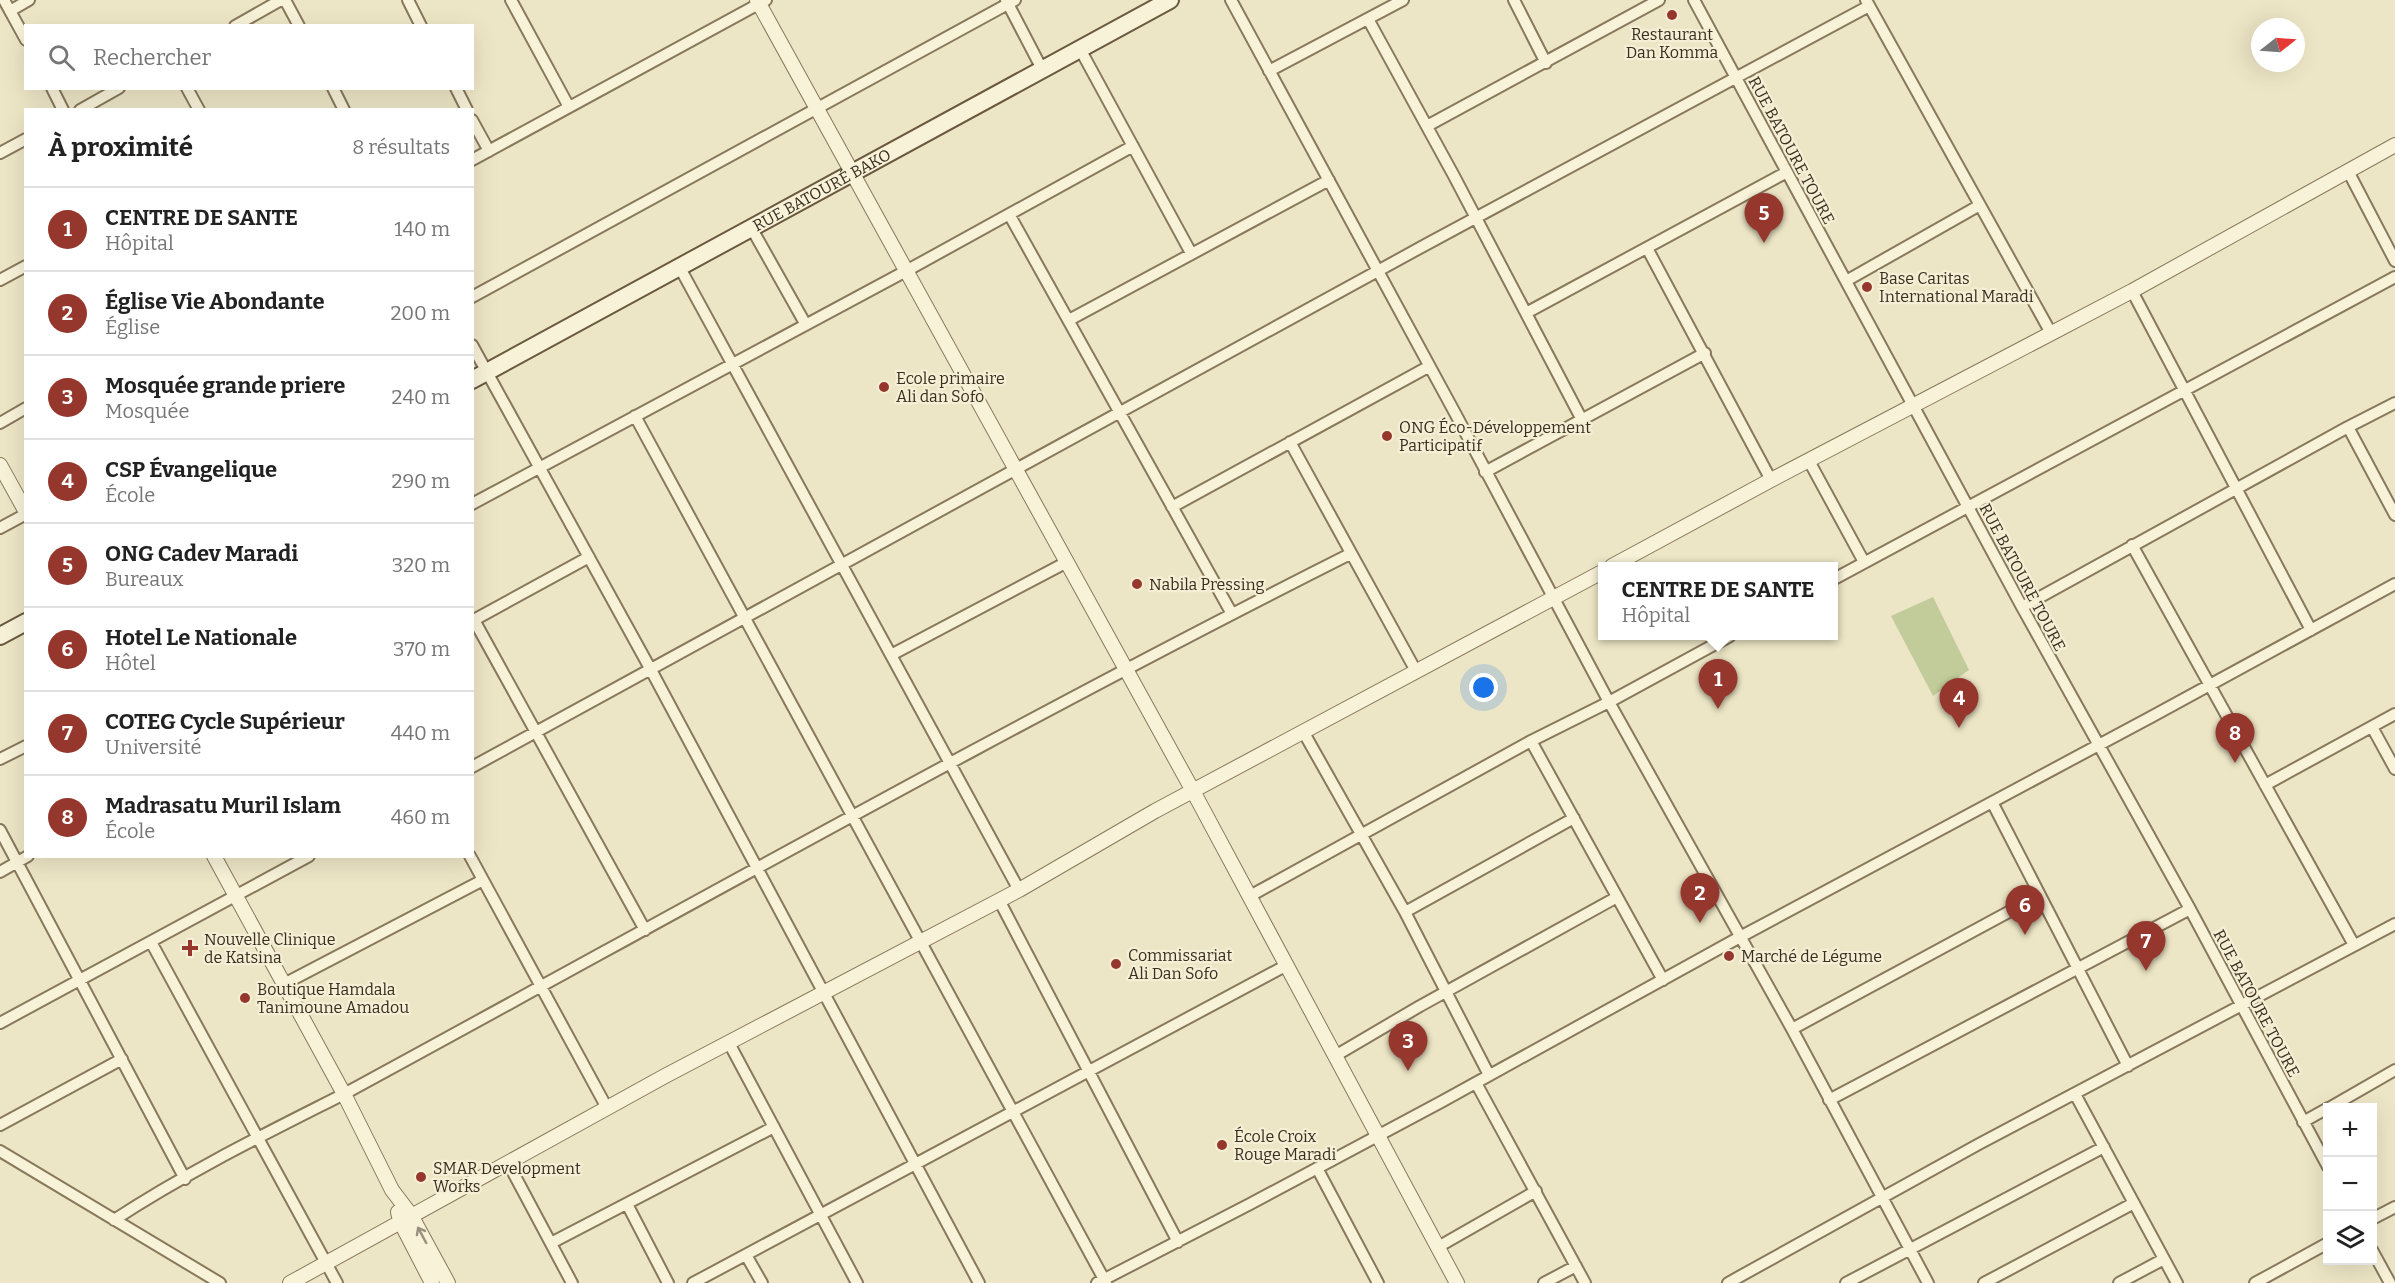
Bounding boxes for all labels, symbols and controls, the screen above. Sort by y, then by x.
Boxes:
marker: Restaurant Dan Komma [1665,8,1679,22]
north arrow [2251,18,2305,72]
search box [24,24,474,90]
place label: Restaurant Dan Komma [1626,25,1718,62]
icon: search [45,41,78,74]
text: Rechercher [93,44,211,71]
street label: RUE BATOURE TOURE [1745,73,1839,227]
text: À proximité [48,132,193,163]
text: 8 résultats [352,135,450,159]
street label: RUE BATOURÉ BAKO [750,145,894,235]
pin: 5 [1744,194,1784,243]
text: CENTRE DE SANTE [105,204,298,231]
text: 1 [63,217,72,241]
text: 140 m [394,217,450,241]
text: Hôpital [105,231,174,255]
place label: Base Caritas International Maradi [1879,269,2034,306]
marker: Base Caritas International Maradi [1860,280,1874,294]
text: Église Vie Abondante [105,288,325,315]
text: 2 [62,301,73,325]
text: 200 m [390,301,450,325]
text: Église [105,315,160,339]
place label: Ecole primaire Ali dan Sofo [896,369,1005,406]
text: Mosquée grande priere [105,372,345,399]
marker: Ecole primaire Ali dan Sofo [877,380,891,394]
text: 3 [62,385,73,409]
text: 240 m [392,385,450,409]
text: Mosquée [105,399,189,423]
place label: ONG Éco-Développement Participatif [1399,417,1591,455]
marker: ONG Éco-Développement Participatif [1380,429,1394,443]
text: CSP Évangelique [105,456,277,483]
text: 4 [61,469,74,493]
text: 290 m [392,469,450,493]
text: École [105,483,155,507]
street label: RUE BATOURE TOURE [1976,500,2070,654]
text: ONG Cadev Maradi [105,540,298,567]
text: 5 [62,553,73,577]
text: 320 m [392,553,450,577]
popup [1598,562,1838,640]
text: Bureaux [105,567,184,591]
place label: Nabila Pressing [1149,575,1265,594]
text: CENTRE DE SANTE [1622,576,1814,603]
marker: Nabila Pressing [1130,577,1144,591]
text: Hôpital [1622,603,1690,627]
text: Hotel Le Nationale [105,624,297,651]
text: 6 [62,637,73,661]
text: 370 m [393,637,450,661]
text: Hôtel [105,651,156,675]
pin: 1 [1698,660,1738,709]
your location [1469,673,1498,702]
pin: 4 [1940,678,1978,728]
text: COTEG Cycle Supérieur [105,708,345,735]
pin: 8 [2216,714,2254,763]
text: 7 [62,721,73,745]
text: 440 m [391,721,450,745]
text: Université [105,735,201,759]
text: Madrasatu Muril Islam [105,792,341,819]
text: 8 [61,805,74,829]
text: 460 m [391,805,450,829]
text: École [105,819,155,843]
pin: 2 [1680,874,1720,923]
pin: 6 [2006,886,2044,935]
pin: 7 [2126,922,2166,971]
street label: RUE BATOURE TOURE [2210,926,2304,1080]
place label: Nouvelle Clinique de Katsina [204,930,335,967]
marker: Nouvelle Clinique de Katsina [181,939,199,957]
place label: Commissariat Ali Dan Sofo [1128,946,1233,983]
place label: Marché de Légume [1741,947,1882,966]
marker: Marché de Légume [1722,949,1736,963]
marker: Commissariat Ali Dan Sofo [1109,957,1123,971]
place label: Boutique Hamdala Tanimoune Amadou [257,980,409,1017]
marker: Boutique Hamdala Tanimoune Amadou [238,991,252,1005]
pin: 3 [1388,1022,1428,1071]
map controls [2323,1103,2377,1265]
button: + [2323,1103,2377,1157]
place label: École Croix Rouge Maradi [1234,1126,1337,1164]
marker: École Croix Rouge Maradi [1215,1138,1229,1152]
button: − [2323,1157,2377,1211]
place label: SMAR Development Works [433,1159,581,1196]
marker: SMAR Development Works [414,1170,428,1184]
button: layers [2323,1211,2377,1265]
one-way arrow [416,1227,428,1244]

